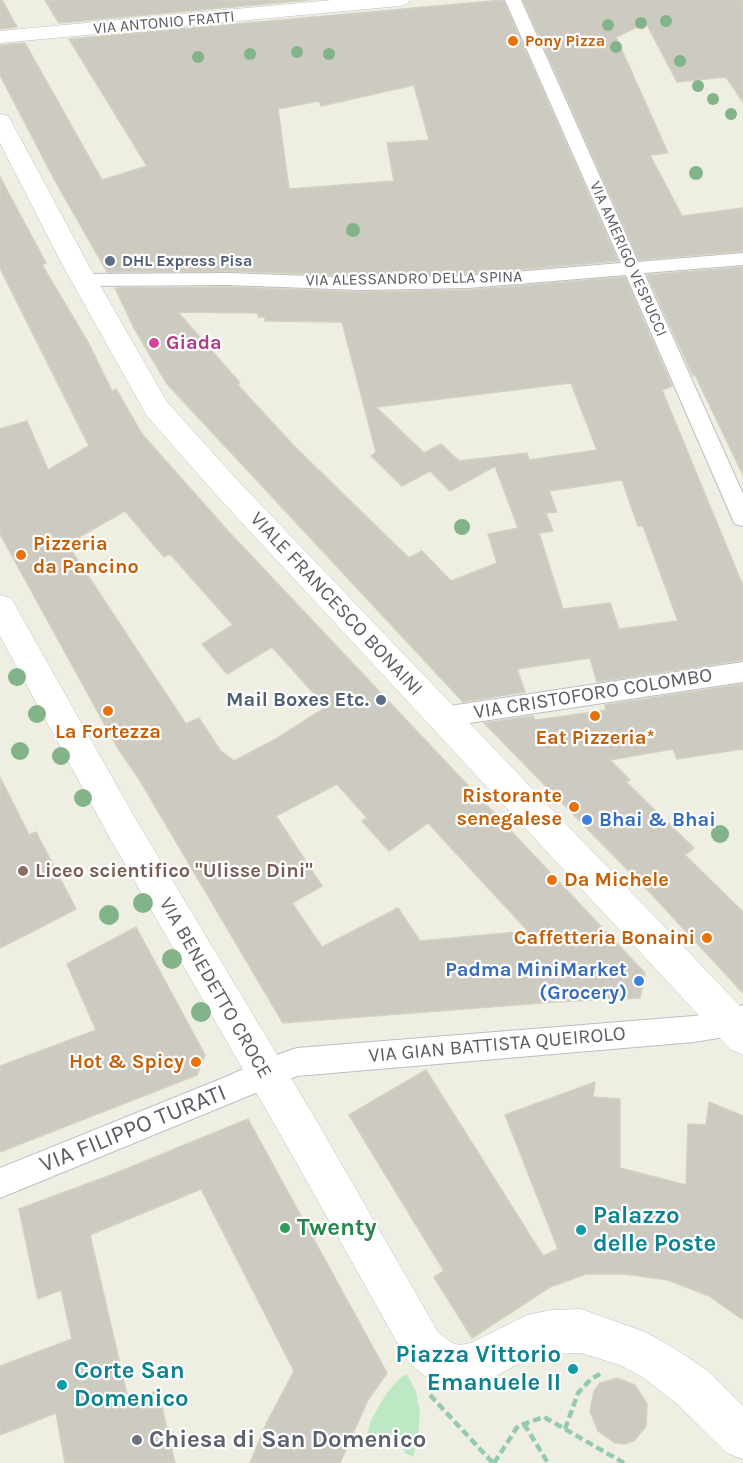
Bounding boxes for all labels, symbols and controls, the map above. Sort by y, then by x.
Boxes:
street label: VIA ANTONIO FRATTI [93,7,235,39]
place label: Pony Pizza [525,31,605,51]
marker: Pony Pizza [506,34,520,48]
street label: VIA AMERIGO VESPUCCI [585,178,671,340]
place label: DHL Express Pisa [122,251,252,271]
marker: DHL Express Pisa [103,254,117,268]
street label: VIA ALESSANDRO DELLA SPINA [305,268,523,290]
place label: Giada [166,331,222,355]
marker: Giada [147,336,161,350]
street label: VIALE FRANCESCO BONAINI [245,507,427,701]
place label: Pizzeria da Pancino [33,532,139,579]
marker: Pizzeria da Pancino [14,548,28,562]
street label: VIA CRISTOFORO COLOMBO [472,663,714,725]
place label: Mail Boxes Etc. [226,688,369,712]
marker: Mail Boxes Etc. [374,693,388,707]
marker: La Fortezza [101,704,115,718]
marker: Eat Pizzeria* [588,709,602,723]
place label: La Fortezza [55,720,161,744]
place label: Eat Pizzeria* [535,726,655,750]
place label: Ristorante senegalese [457,784,562,831]
marker: Ristorante senegalese [567,800,581,814]
place label: Bhai & Bhai [599,808,716,832]
marker: Bhai & Bhai [580,813,594,827]
place label: Liceo scientifico "Ulisse Dini" [35,859,313,883]
marker: Liceo scientifico "Ulisse Dini" [16,864,30,878]
place label: Da Michele [564,868,669,892]
marker: Da Michele [545,873,559,887]
street label: VIA BENEDETTO CROCE [153,893,277,1083]
place label: Caffetteria Bonaini [514,926,695,950]
marker: Caffetteria Bonaini [700,931,714,945]
place label: Padma MiniMarket (Grocery) [445,958,627,1005]
marker: Padma MiniMarket (Grocery) [632,974,646,988]
street label: VIA GIAN BATTISTA QUEIROLO [367,1022,627,1068]
place label: Hot & Spicy [69,1050,184,1074]
marker: Hot & Spicy [189,1055,203,1069]
street label: VIA FILIPPO TURATI [36,1078,230,1180]
place label: Palazzo delle Poste [593,1202,716,1258]
place label: Twenty [297,1214,377,1242]
marker: Twenty [278,1221,292,1235]
marker: Palazzo delle Poste [574,1223,588,1237]
place label: Piazza Vittorio Emanuele II [396,1341,561,1397]
place label: Corte San Domenico [74,1357,189,1413]
marker: Piazza Vittorio Emanuele II [566,1362,580,1376]
marker: Corte San Domenico [55,1378,69,1392]
place label: Chiesa di San Domenico [149,1426,426,1454]
marker: Chiesa di San Domenico [130,1433,144,1447]

